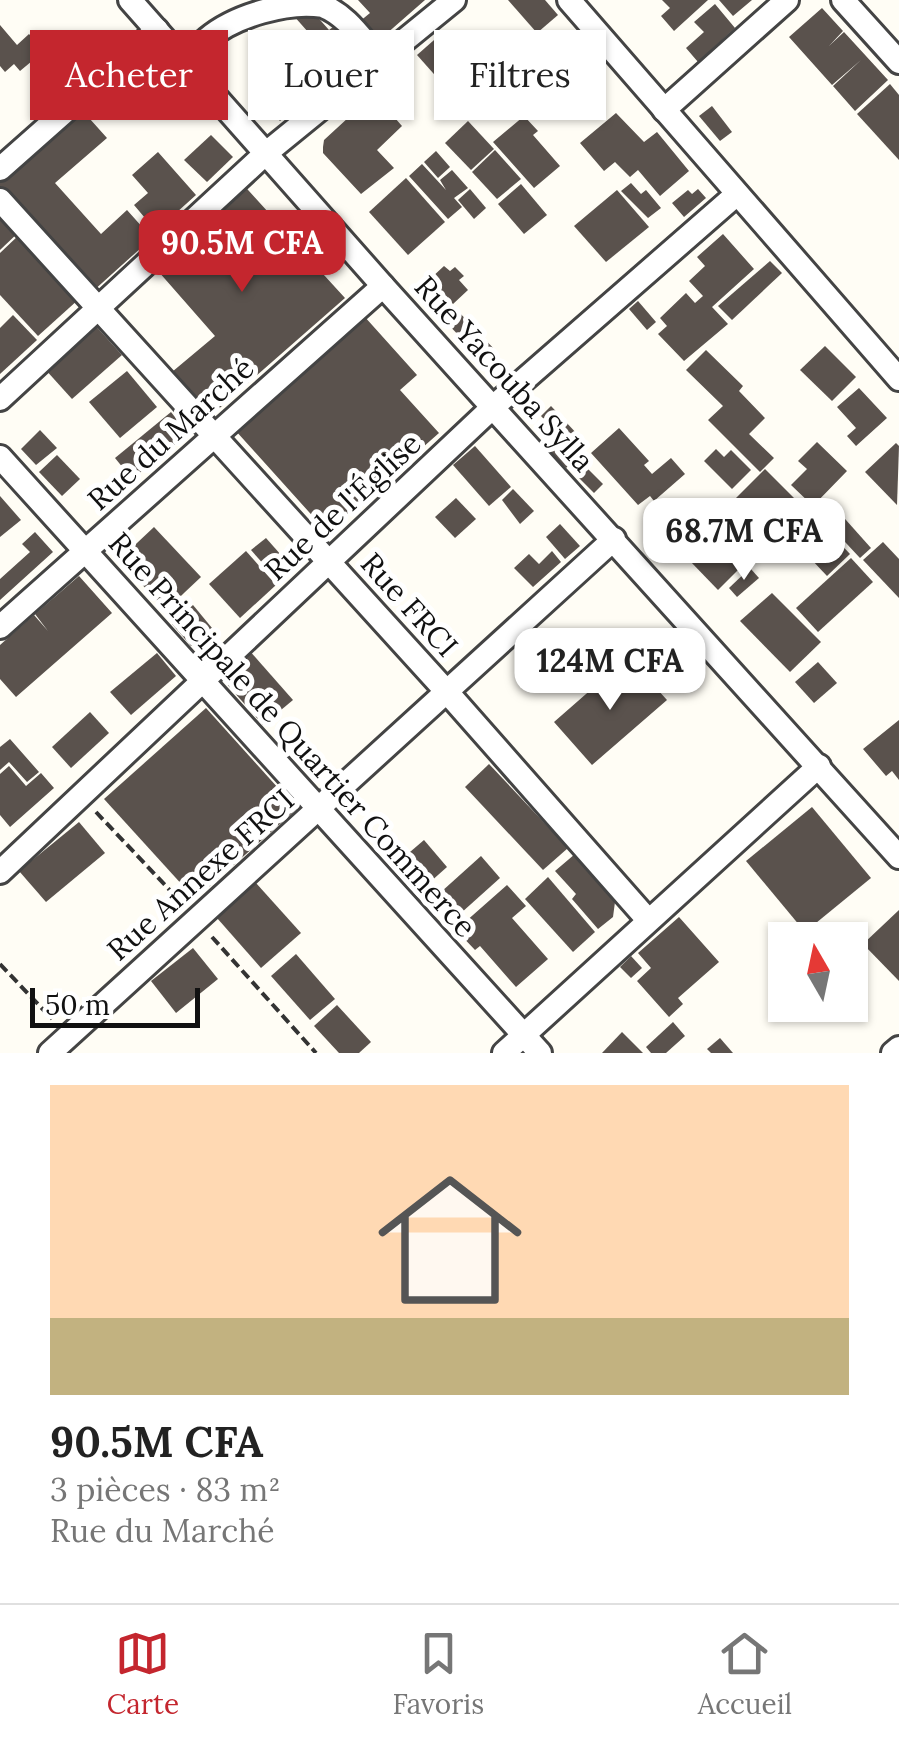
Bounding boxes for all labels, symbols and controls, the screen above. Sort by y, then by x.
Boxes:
chip: Acheter [30,30,228,120]
chip: Louer [248,30,414,120]
chip: Filtres [434,30,606,120]
pin: 90.5M CFA [128,210,356,295]
text: 90.5M CFA [161,222,323,263]
street label: Rue Yacouba Sylla [406,268,603,480]
street label: Rue du Marché [79,349,261,518]
street label: Rue de l'Église [256,424,429,589]
pin: 68.7M CFA [630,498,858,583]
text: 68.7M CFA [665,510,823,551]
street label: Rue Principale de Quartier Commerce [101,524,485,945]
street label: Rue FRCI [353,544,466,664]
pin: 124M CFA [507,628,713,713]
text: 124M CFA [536,640,684,681]
street label: Rue Annexe FRCI [99,780,302,968]
north arrow [768,922,868,1022]
map controls [768,922,868,1022]
scale bar [30,983,200,1028]
text: 50 m [45,987,110,1023]
icon: home [360,1150,540,1330]
text: 90.5M CFA [50,1415,263,1469]
text: 3 pièces · 83 m² [50,1469,281,1510]
text: Rue du Marché [50,1510,275,1551]
tab: Carte [107,1626,179,1722]
tab: Favoris [393,1626,484,1722]
tab: Accueil [698,1626,792,1722]

